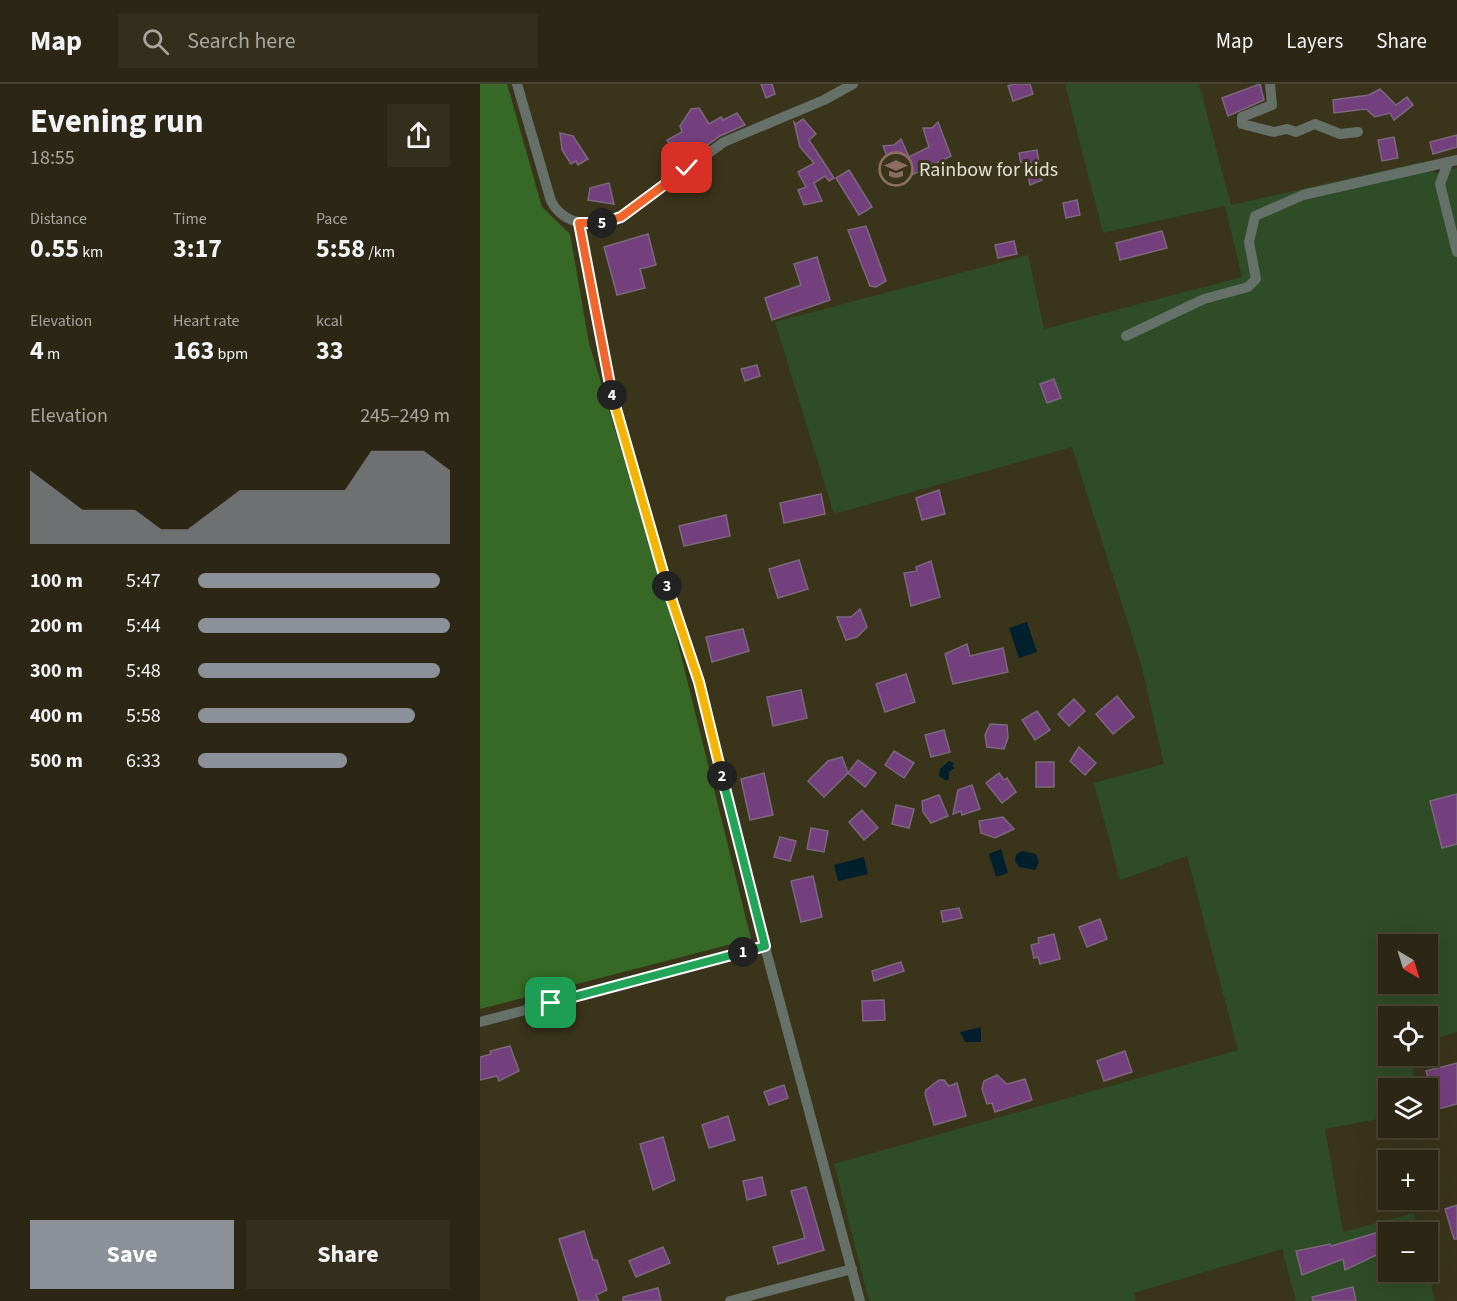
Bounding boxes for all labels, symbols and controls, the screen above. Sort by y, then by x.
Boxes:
search box [118,14,538,68]
text: Map [30,21,82,61]
icon: search [139,25,172,58]
text: Search here [187,25,296,57]
text: Map [1216,26,1253,56]
text: Layers [1286,26,1343,56]
text: Share [1376,26,1427,56]
text: Evening run [30,98,204,145]
button: share [387,104,450,167]
pin [661,142,712,193]
text: 18:55 [30,144,75,172]
icon: check [670,151,703,184]
school or university icon: Rainbow for kids [878,151,914,187]
place label: Rainbow for kids [919,156,1058,184]
text: Distance [30,208,87,230]
text: Time [173,208,207,230]
text: Pace [316,208,347,230]
pin: 5 [587,208,617,238]
text: 5 [598,212,606,234]
text: 0.55 [30,230,79,267]
text: 3:17 [173,230,222,267]
text: 5:58 [316,230,365,267]
text: km [79,241,103,263]
text: /km [365,241,395,263]
text: Elevation [30,310,92,332]
text: Heart rate [173,310,240,332]
text: kcal [316,310,343,332]
text: 4 [30,332,44,369]
text: 163 [173,332,214,369]
text: 33 [316,332,343,369]
text: m [44,343,60,365]
text: bpm [214,343,248,365]
pin: 4 [597,380,627,410]
text: 4 [608,384,616,406]
text: Elevation [30,402,108,430]
text: 245–249 m [360,402,450,430]
text: 100 m [30,567,83,595]
text: 5:47 [126,567,161,595]
pin: 3 [652,571,682,601]
text: 3 [663,575,671,597]
text: 200 m [30,612,83,640]
text: 5:44 [126,612,161,640]
text: 300 m [30,657,83,685]
text: 5:48 [126,657,161,685]
text: 400 m [30,702,83,730]
text: 5:58 [126,702,161,730]
text: 500 m [30,747,83,775]
text: 6:33 [126,747,161,775]
pin: 2 [707,761,737,791]
text: 2 [718,765,726,787]
north arrow [1378,934,1438,994]
map controls [1378,934,1438,1282]
pin: 1 [728,937,758,967]
text: 1 [739,941,747,963]
pin [525,977,576,1028]
icon: arrive [534,986,567,1019]
button: locate [1378,1006,1438,1066]
button: layers [1378,1078,1438,1138]
button: + [1378,1150,1438,1210]
button: Save [30,1220,234,1289]
button: Share [246,1220,450,1289]
button: − [1378,1222,1438,1282]

